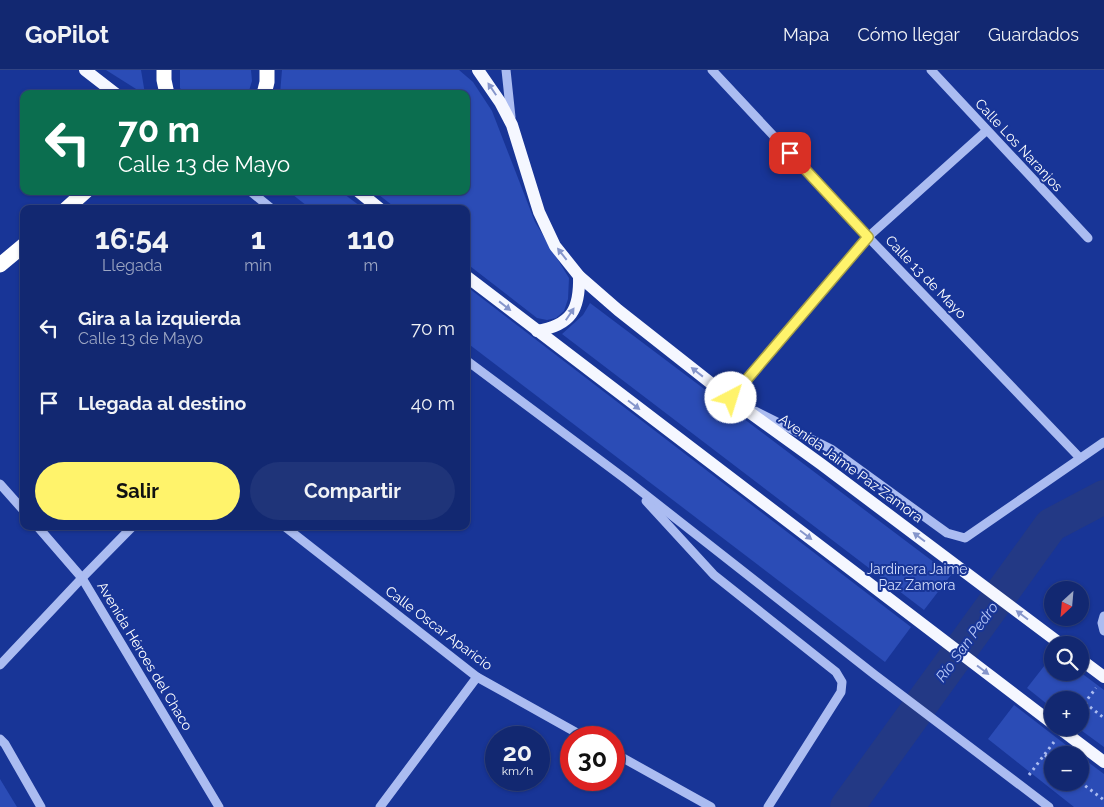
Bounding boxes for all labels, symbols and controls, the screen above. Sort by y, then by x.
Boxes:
text: GoPilot [25,20,109,49]
text: Mapa [783,24,829,45]
text: Cómo llegar [857,24,960,45]
text: Guardados [988,24,1079,45]
one-way arrow [487,83,497,96]
street label: Calle Los Naranjos [972,95,1066,195]
text: 70 m [118,109,200,150]
icon: left [35,110,100,175]
pin [769,132,811,174]
icon: arrive [776,139,804,167]
text: Calle 13 de Mayo [118,151,290,177]
text: 16:54 [95,221,169,256]
text: 1 [251,221,265,256]
text: 110 [347,221,395,256]
street label: Calle 13 de Mayo [882,232,970,322]
one-way arrow [557,247,567,261]
text: Llegada [102,256,162,275]
text: min [244,256,272,275]
text: m [364,256,378,275]
one-way arrow [498,301,512,311]
text: Gira a la izquierda [78,307,241,329]
one-way arrow [566,307,575,320]
icon: left [35,314,63,342]
text: 70 m [411,317,455,339]
text: Calle 13 de Mayo [78,329,203,348]
one-way arrow [690,367,704,377]
position arrow [704,371,756,423]
icon: arrive [35,389,63,417]
text: Llegada al destino [78,392,246,414]
text: 40 m [411,392,455,414]
one-way arrow [627,399,640,410]
street label: Avenida Jaime Paz Zamora [776,410,926,526]
button: Salir [35,462,240,520]
button: Compartir [250,462,455,520]
one-way arrow [799,530,813,540]
one-way arrow [912,532,926,542]
park label: Jardinera Jaime Paz Zamora [866,561,968,593]
street label: Avenida Héroes del Chaco [94,579,196,733]
north arrow [1044,581,1089,626]
map controls [1044,581,1089,791]
street label: Calle Oscar Aparicio [382,583,496,673]
water label: Río San Pedro [932,599,1002,685]
one-way arrow [1016,609,1029,620]
button: search [1044,636,1089,681]
one-way arrow [976,664,989,675]
button: + [1044,691,1089,736]
speed limit sign: 30 [560,726,625,791]
text: 20 [503,737,532,767]
button: − [1044,746,1089,791]
text: km/h [502,764,533,778]

